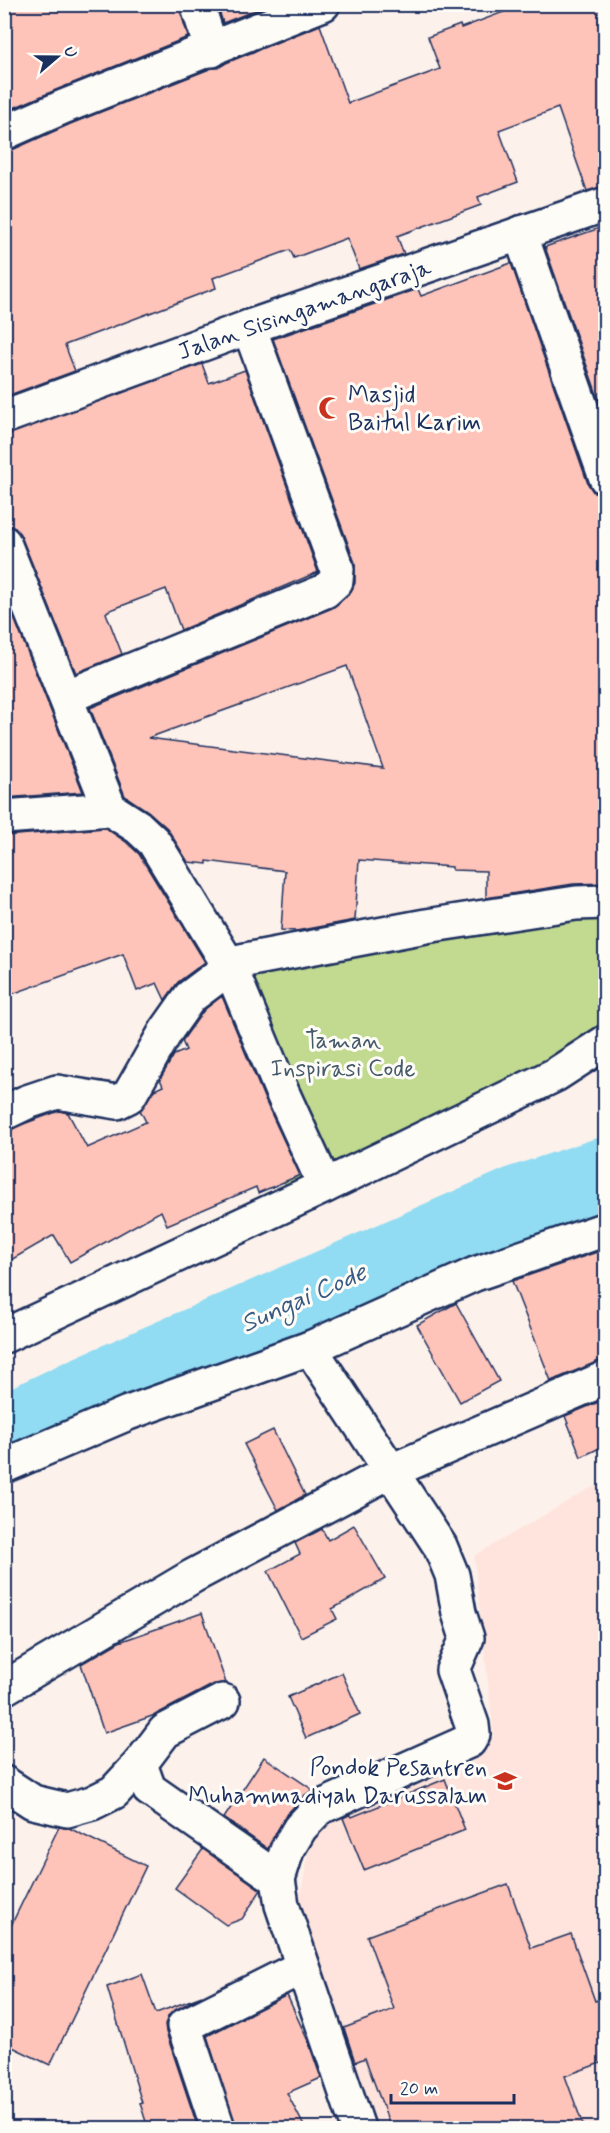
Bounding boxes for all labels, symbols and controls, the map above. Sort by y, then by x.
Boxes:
north arrow [27,27,87,87]
text: U [58,44,81,61]
street label: Jalan Sisingamangaraja [174,252,436,368]
place label: Masjid Baitul Karim [348,380,481,439]
mosque icon: Masjid Baitul Karim [317,395,343,421]
park label: Taman Inspirasi Code [270,1026,416,1085]
water label: Sungai Code [236,1256,374,1343]
place label: Pondok Pesantren Muhammadiyah Darussalam [188,1753,487,1812]
school or university icon: Pondok Pesantren Muhammadiyah Darussalam [492,1768,518,1794]
scale bar [391,2067,514,2105]
text: 20 m [400,2077,438,2101]

